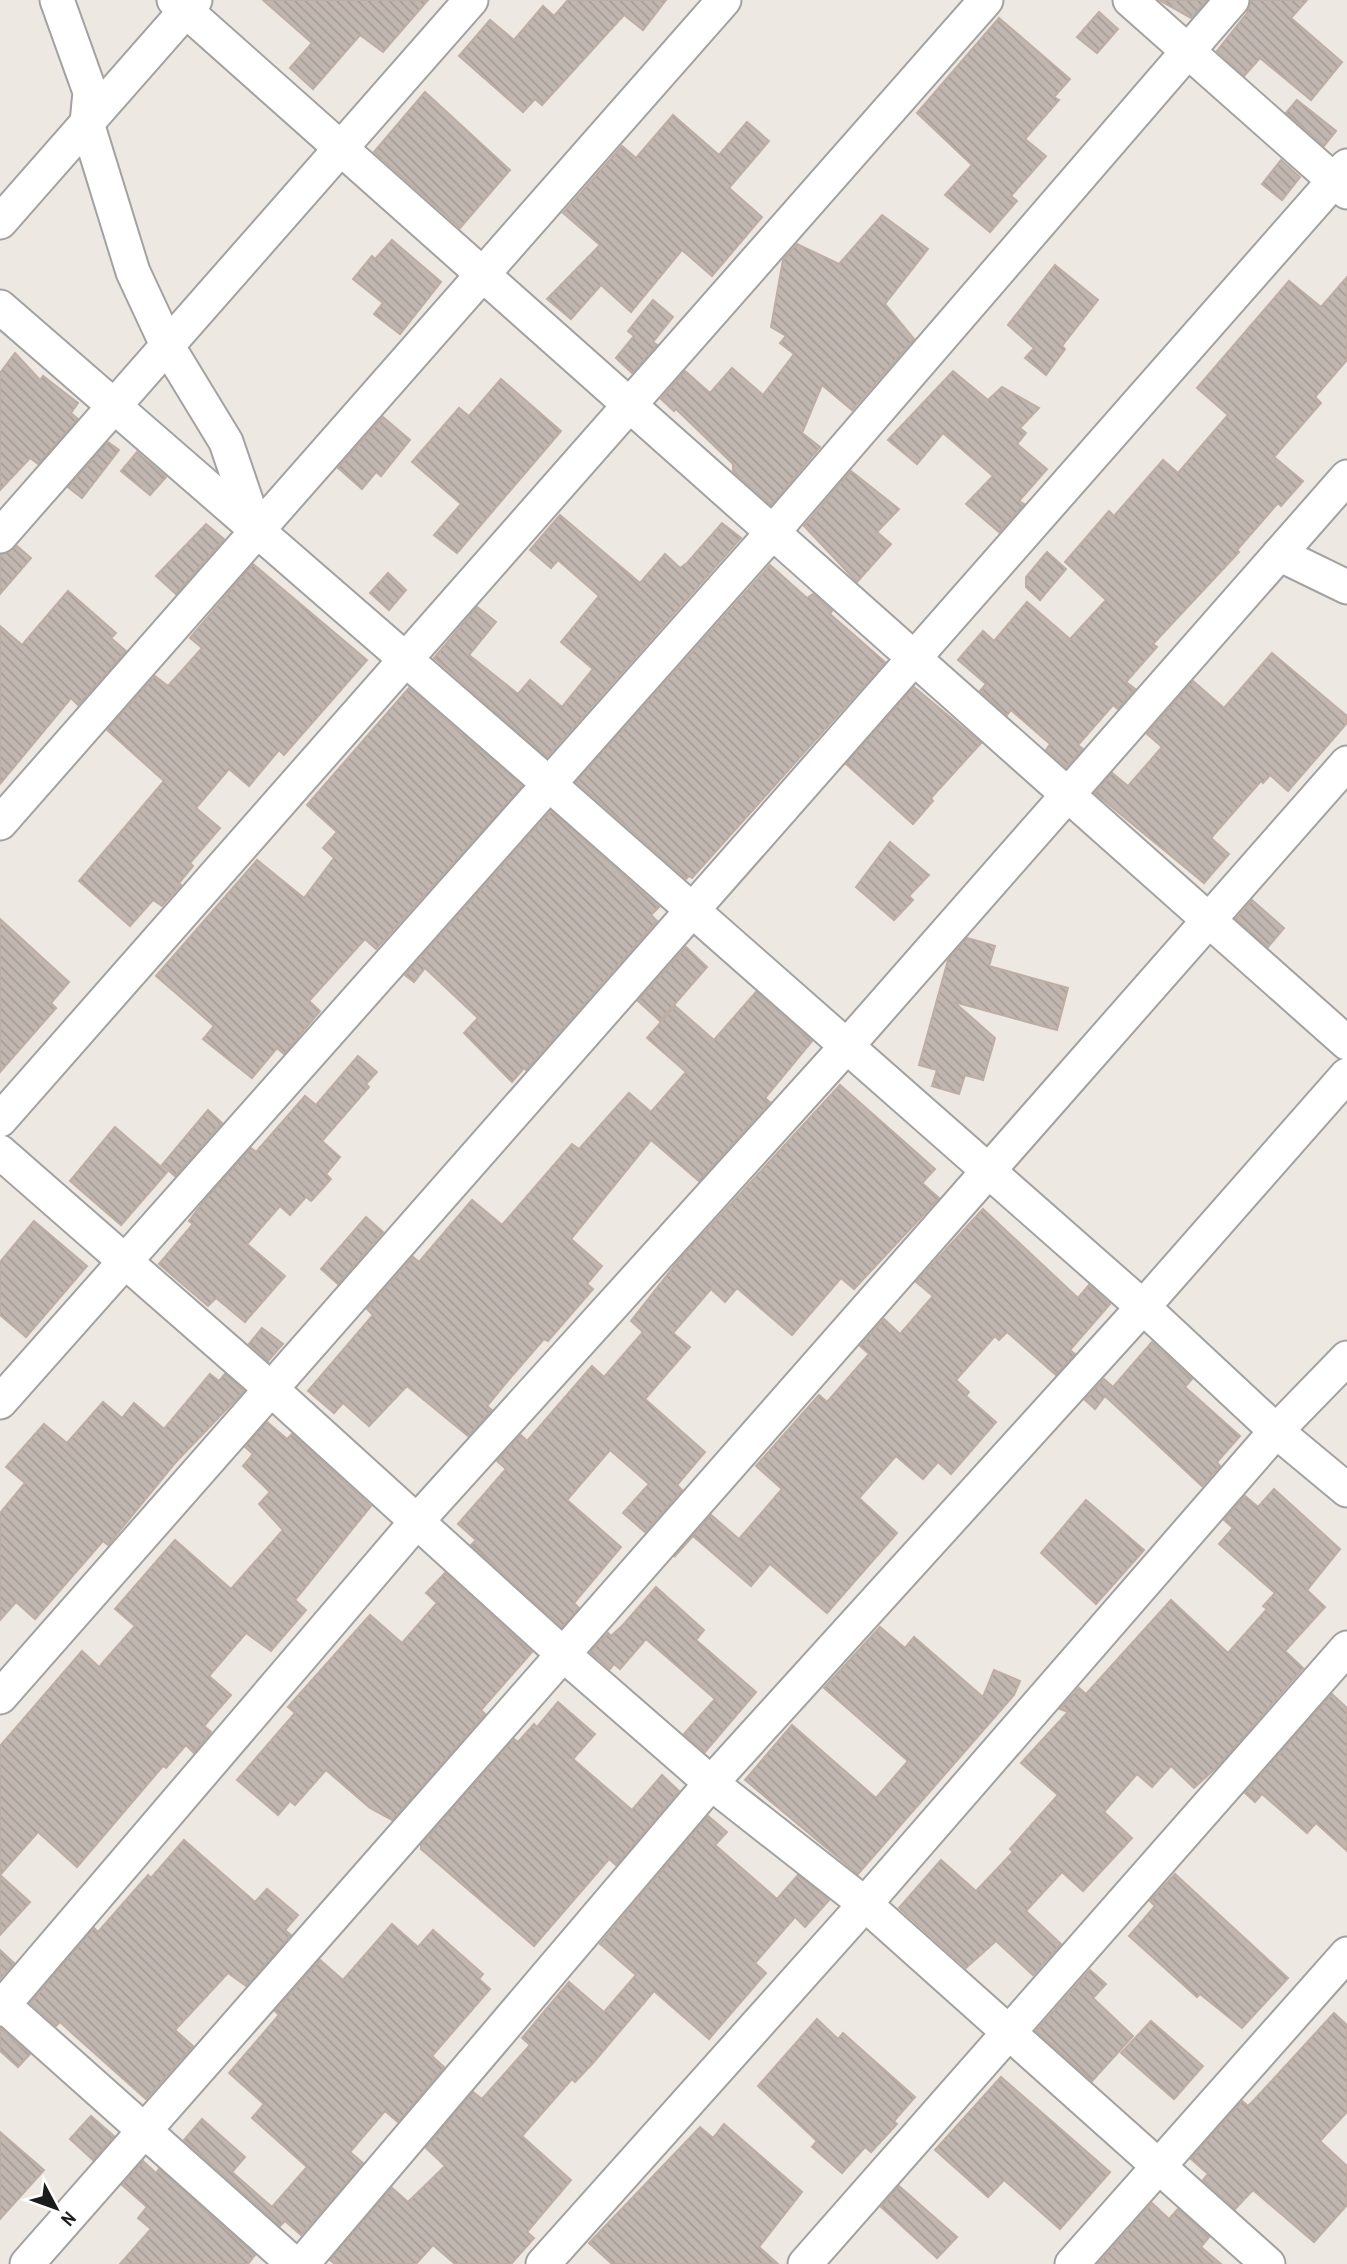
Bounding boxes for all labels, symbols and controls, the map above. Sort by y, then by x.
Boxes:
north arrow [21,2173,91,2243]
text: N [55,2206,82,2232]

